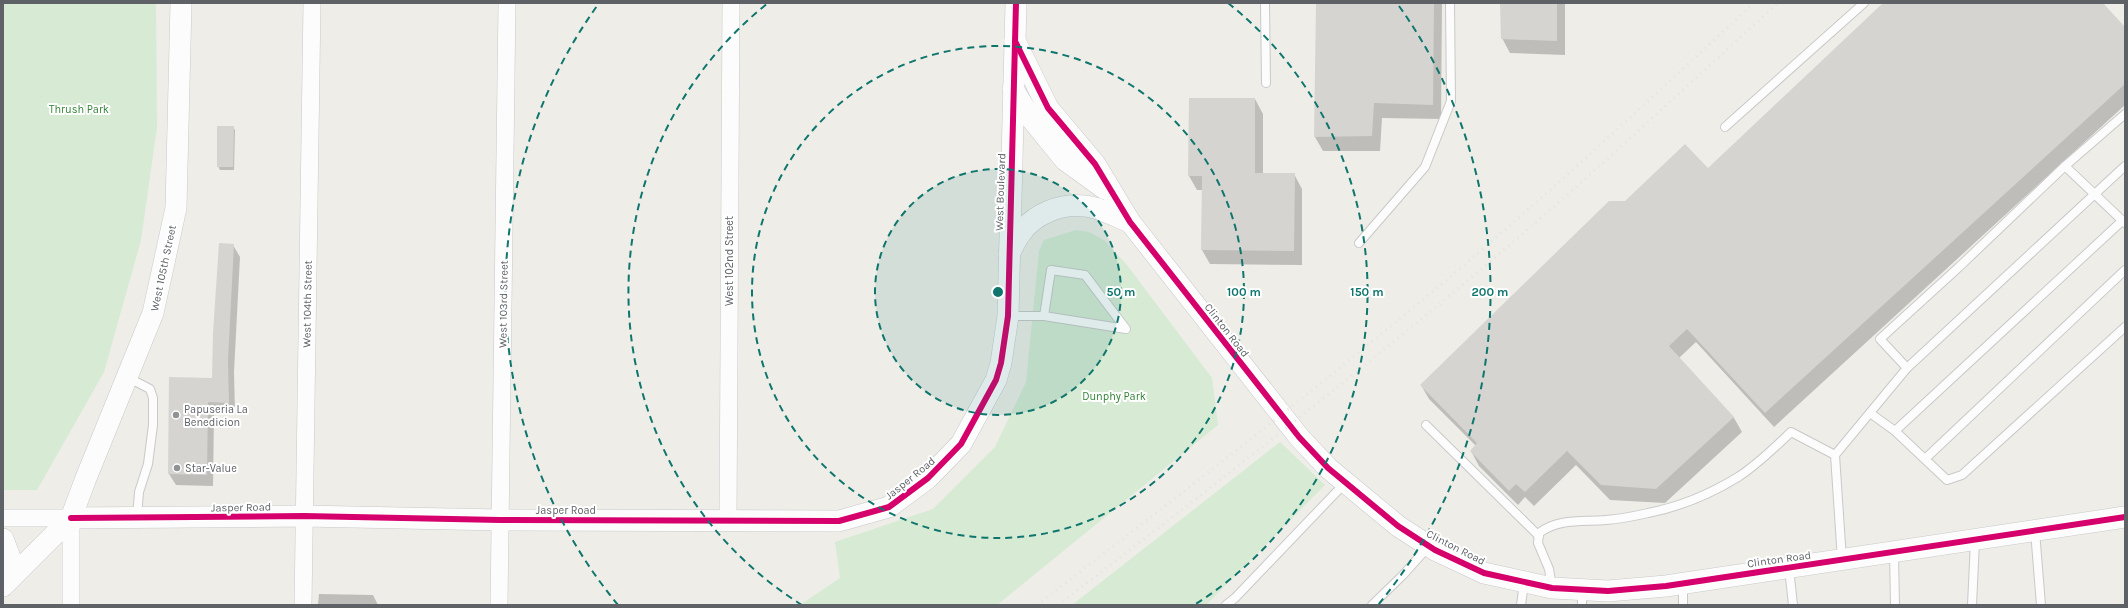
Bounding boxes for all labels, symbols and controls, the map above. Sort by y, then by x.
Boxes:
park label: Thrush Park [49,103,109,116]
street label: West Boulevard [993,153,1008,231]
street label: West 102nd Street [723,216,736,306]
street label: West 105th Street [148,224,179,312]
street label: West 104th Street [300,260,315,348]
street label: West 103rd Street [496,260,511,348]
centre of rings [991,285,1005,299]
text: 50 m [1107,285,1136,299]
text: 100 m [1227,285,1261,299]
text: 150 m [1350,285,1384,299]
text: 200 m [1472,285,1508,299]
street label: Clinton Road [1202,301,1252,360]
park label: Dunphy Park [1082,390,1146,403]
place label: Papuseria La Benedicion [184,403,248,429]
marker: Papuseria La Benedicion [171,410,181,420]
street label: Jasper Road [883,454,938,502]
place label: Star-Value [185,462,237,475]
marker: Star-Value [172,463,182,473]
street label: Jasper Road [211,500,271,515]
street label: Jasper Road [536,504,596,517]
street label: Clinton Road [1424,527,1487,568]
street label: Clinton Road [1746,549,1812,570]

